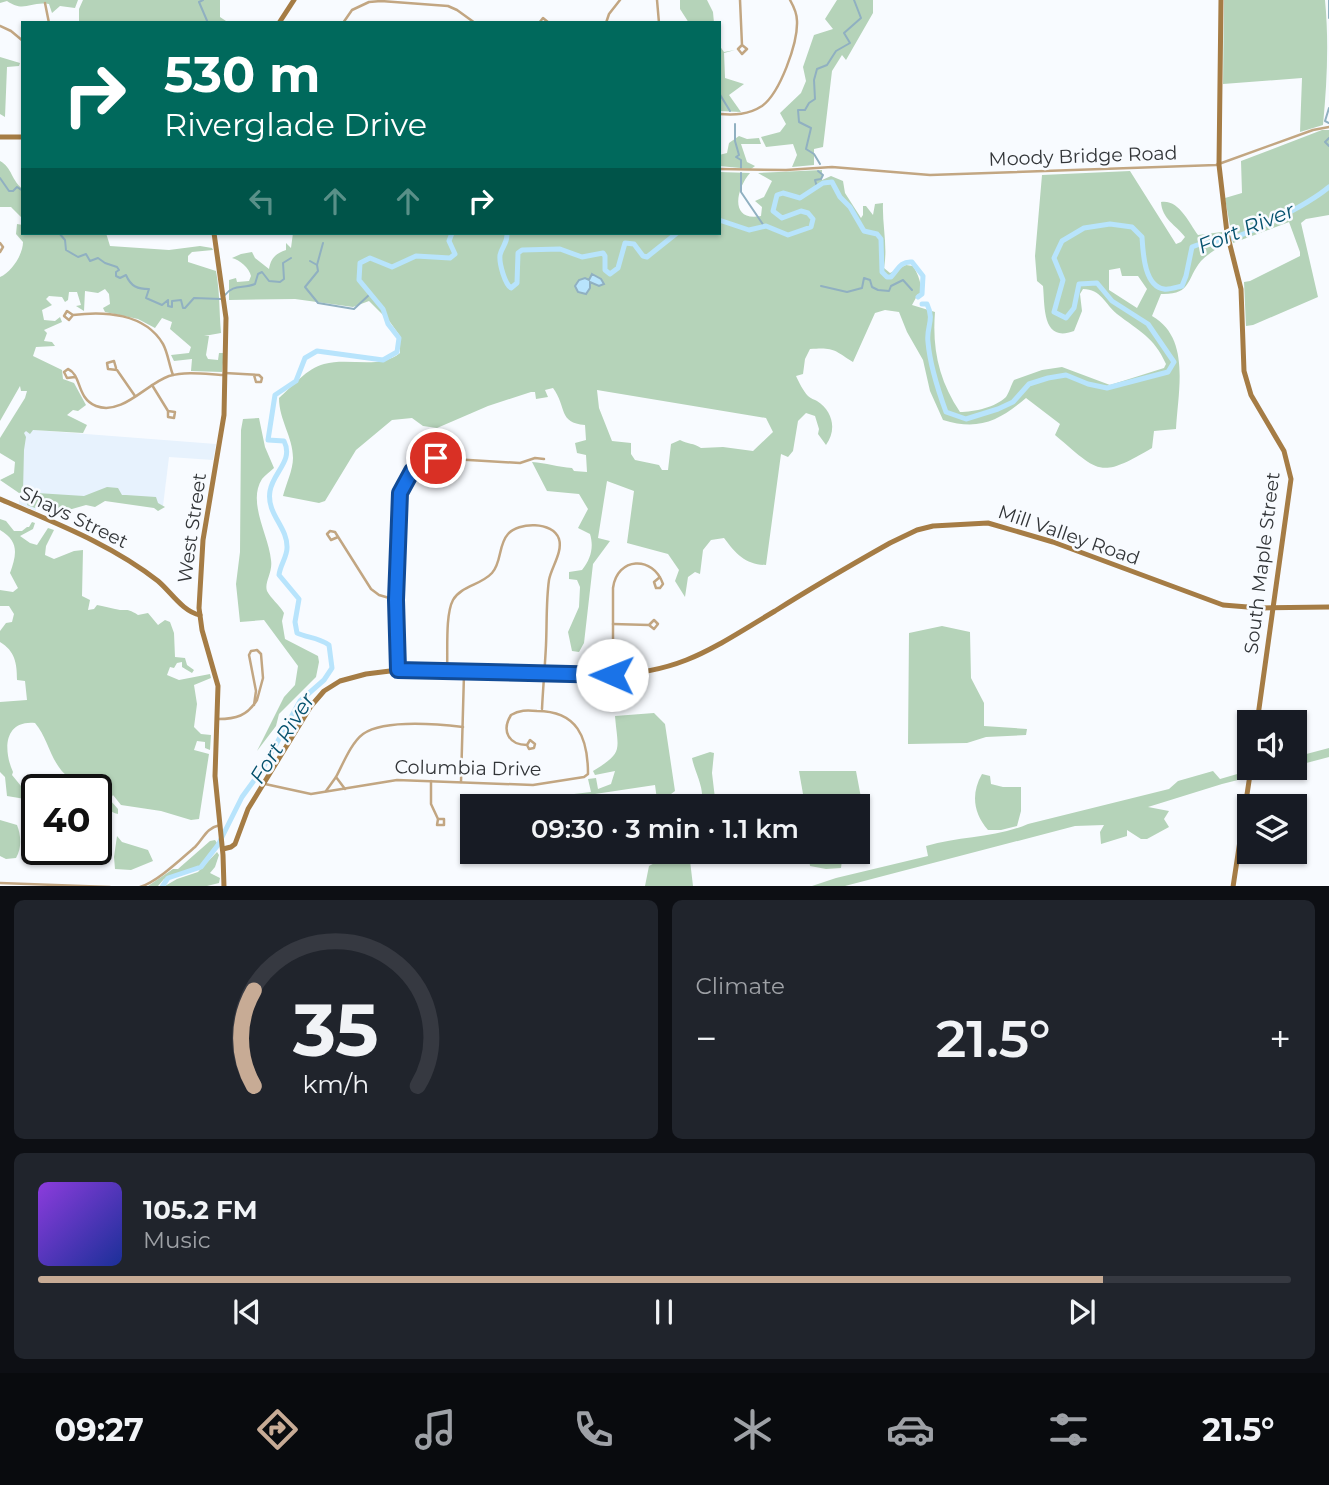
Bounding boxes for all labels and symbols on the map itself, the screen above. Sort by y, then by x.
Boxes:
street label: Moody Bridge Road [988,141,1178,171]
water label: Fort River [1194,197,1298,259]
pin [406,428,466,488]
street label: South Maple Street [1239,470,1285,655]
street label: West Street [173,471,211,585]
street label: Shays Street [16,481,132,553]
street label: Mill Valley Road [995,500,1143,570]
position arrow [575,638,649,712]
water label: Fort River [244,688,320,788]
street label: Columbia Drive [394,755,542,781]
speed limit sign: 40 [21,774,112,865]

